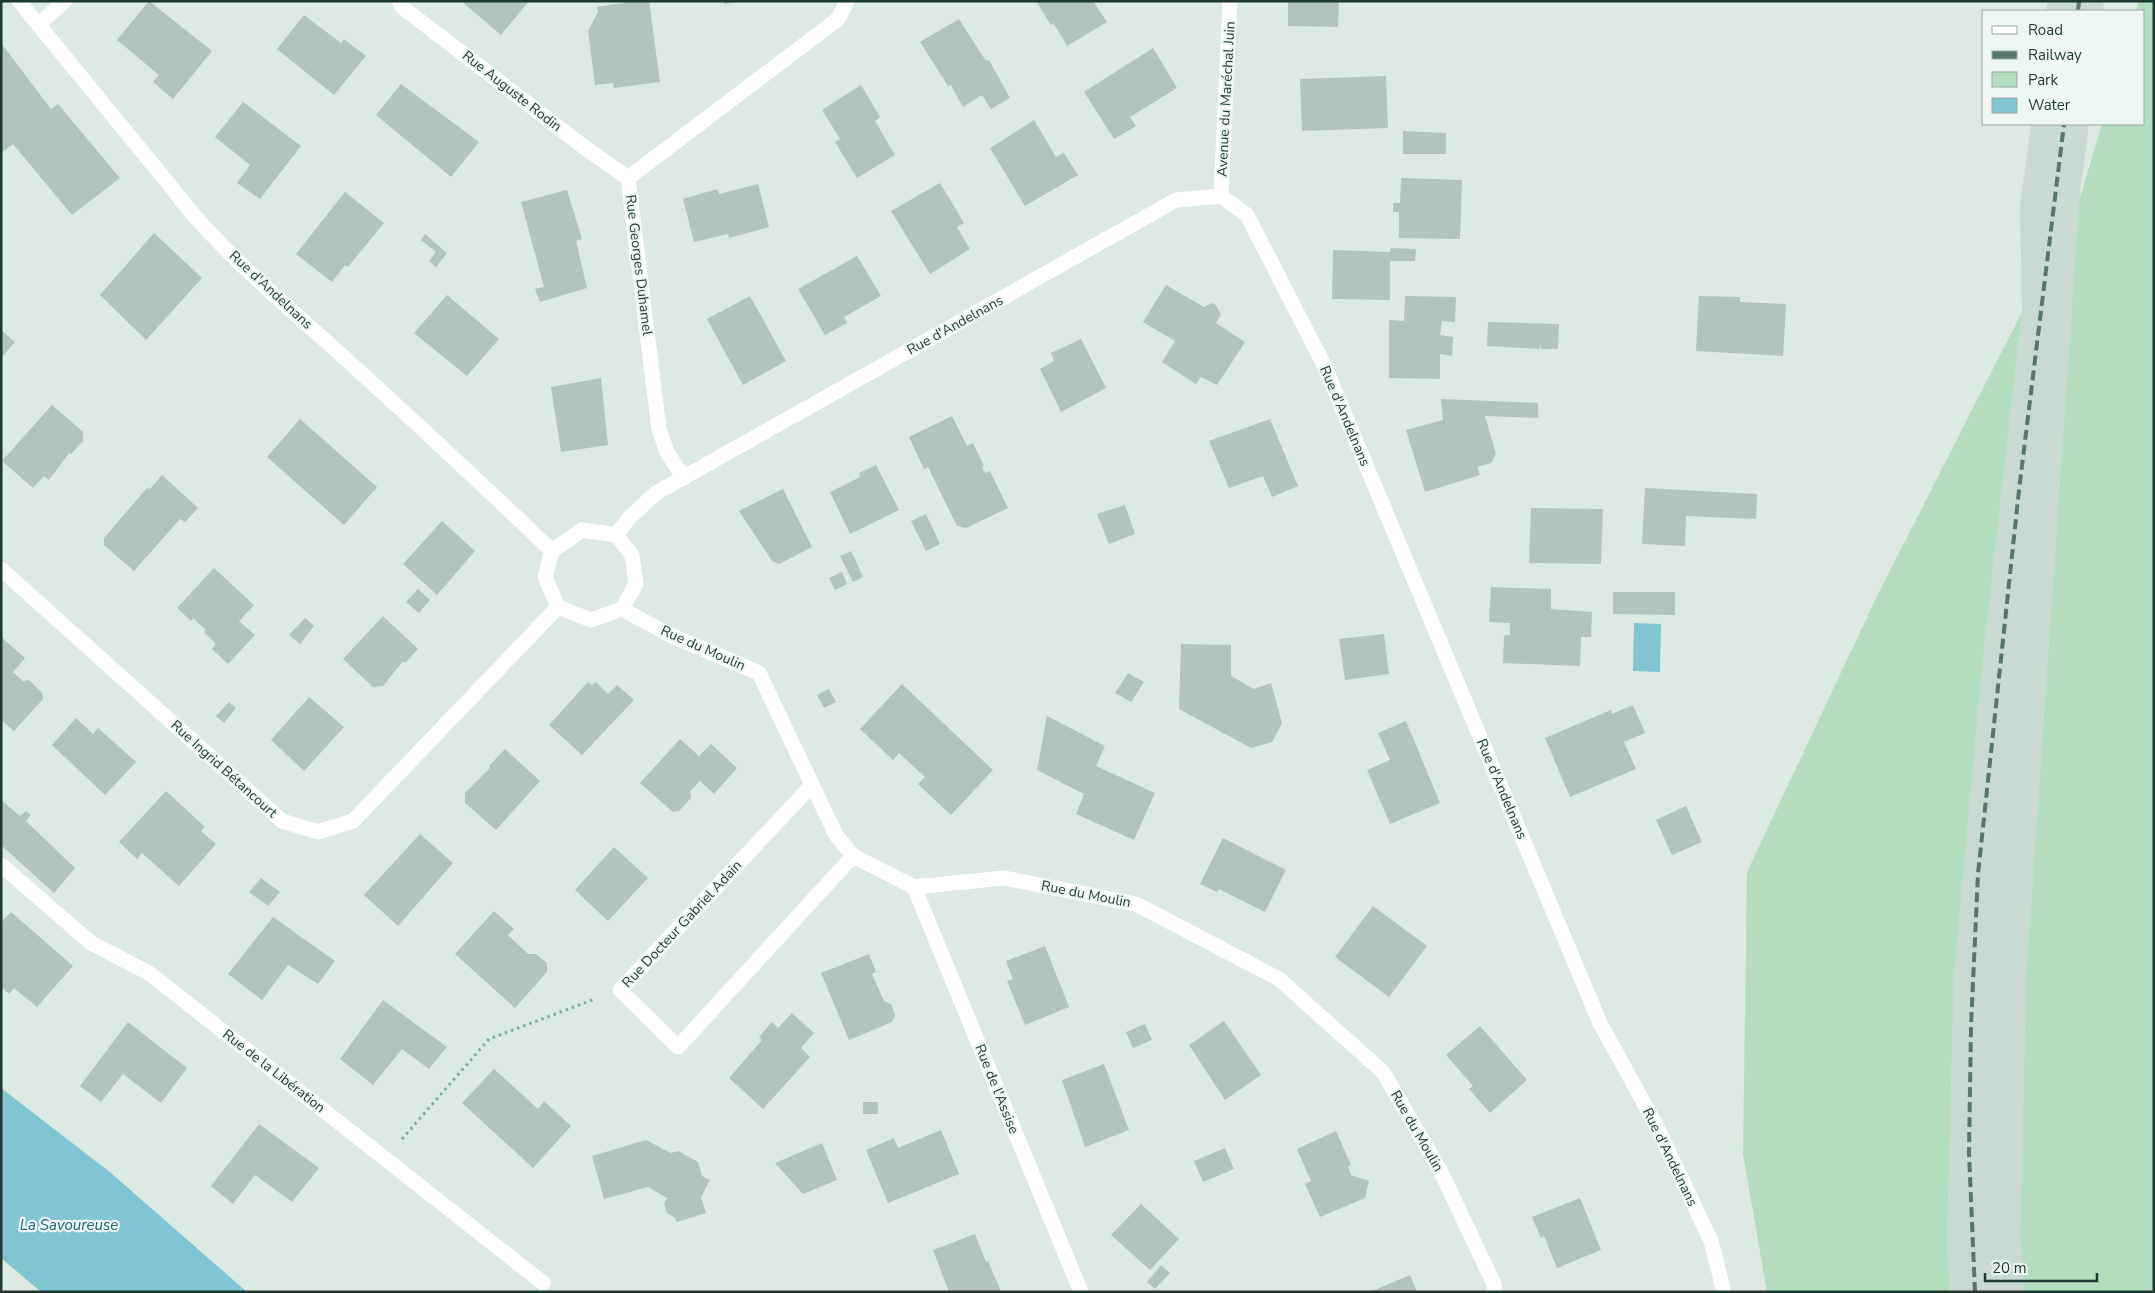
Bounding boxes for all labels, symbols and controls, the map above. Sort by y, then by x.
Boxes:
legend [1982,10,2145,125]
text: Road [2028,20,2063,40]
street label: Avenue du Maréchal Juin [1212,21,1240,177]
text: Railway [2028,45,2082,65]
street label: Rue Auguste Rodin [458,46,566,136]
text: Park [2028,70,2058,90]
text: Water [2028,95,2071,115]
street label: Rue Georges Duhamel [621,193,657,337]
street label: Rue d'Andelnans [225,246,317,334]
street label: Rue d'Andelnans [903,291,1007,359]
street label: Rue d'Andelnans [1315,363,1375,469]
street label: Rue du Moulin [658,621,748,675]
street label: Rue Ingrid Bétancourt [167,716,282,822]
street label: Rue d'Andelnans [1472,736,1532,842]
street label: Rue Docteur Gabriel Adain [618,856,746,992]
street label: Rue du Moulin [1040,876,1132,912]
street label: Rue de la Libération [219,1025,329,1117]
street label: Rue de l'Assise [970,1041,1024,1137]
street label: Rue du Moulin [1386,1087,1448,1175]
street label: Rue d'Andelnans [1638,1105,1702,1210]
water label: La Savoureuse [20,1215,118,1235]
scale bar [1985,1250,2098,1282]
text: 20 m [1992,1258,2027,1278]

